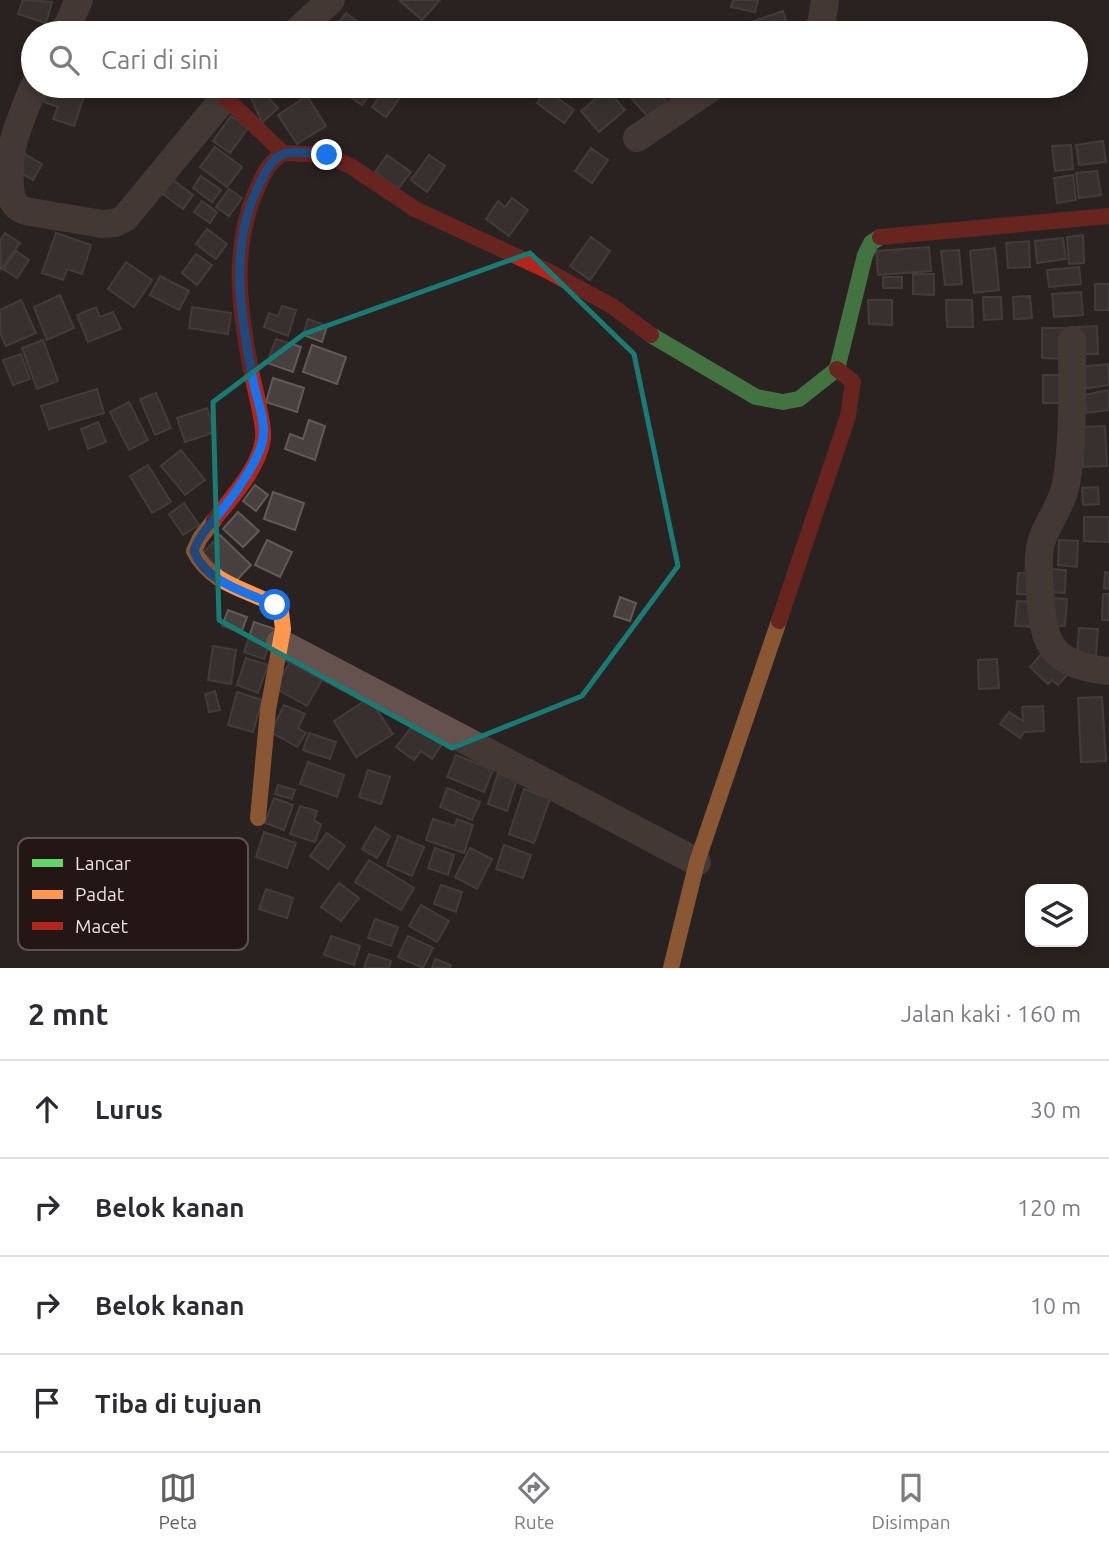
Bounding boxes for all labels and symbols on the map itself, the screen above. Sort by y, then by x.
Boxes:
route end [311,139,342,170]
route start [259,589,290,620]
legend [18,838,248,950]
text: Lancar [75,852,131,874]
text: Padat [75,883,125,905]
text: Macet [75,915,129,937]

